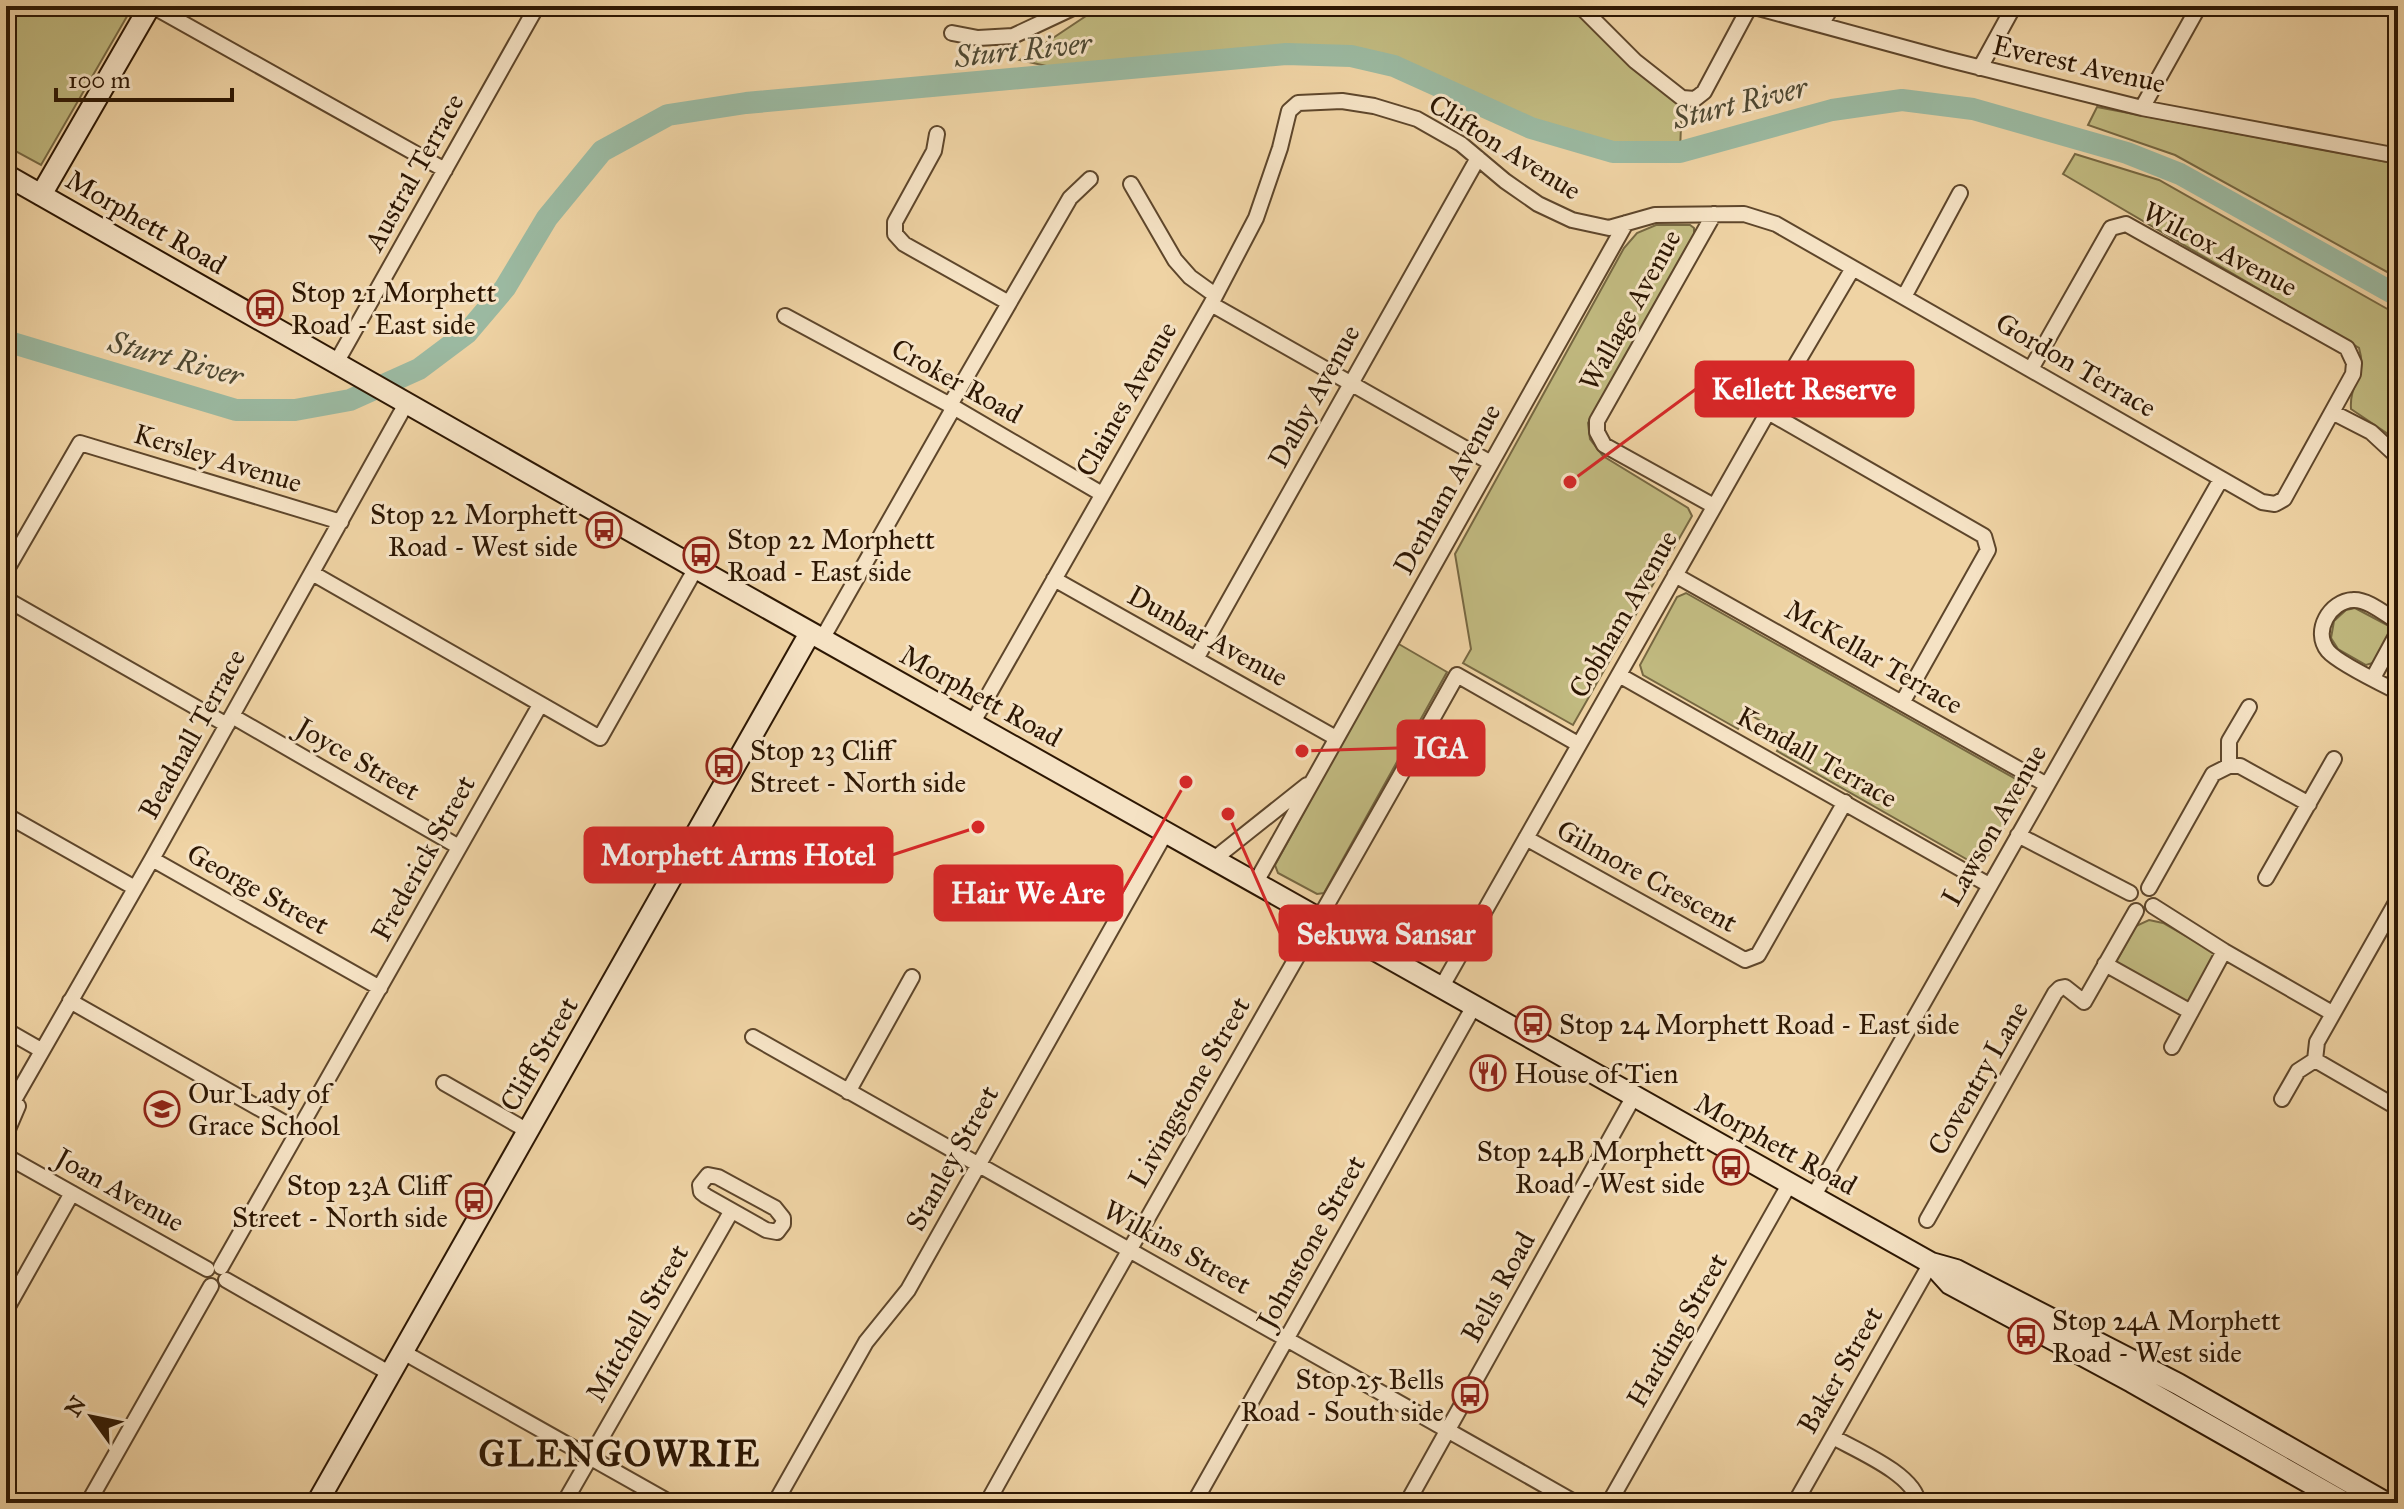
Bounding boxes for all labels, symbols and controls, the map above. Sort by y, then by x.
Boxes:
water label: Sturt River [952,25,1095,75]
street label: Everest Avenue [1989,27,2169,101]
scale bar [56,52,232,102]
text: 100 m [68,65,131,95]
water label: Sturt River [1668,69,1813,137]
street label: Clifton Avenue [1422,86,1588,208]
street label: Austral Terrace [356,87,472,258]
street label: Morphett Road [59,162,233,282]
street label: Wilcox Avenue [2137,194,2303,304]
street label: Wallage Avenue [1571,223,1689,397]
place label: Stop 21 Morphett Road - East side [291,275,496,342]
bus stop icon: Stop 21 Morphett Road - East side [246,289,284,327]
street label: Gordon Terrace [1990,305,2162,425]
street label: Claines Avenue [1068,315,1184,483]
street label: Dalby Avenue [1260,318,1368,474]
water label: Sturt River [104,324,249,395]
street label: Croker Road [885,331,1029,431]
callout: Kellett Reserve [1696,362,1913,416]
text: Kellett Reserve [1712,371,1897,407]
street label: Denham Avenue [1386,397,1508,581]
street label: Kersley Avenue [130,416,306,500]
place label: Stop 22 Morphett Road - West side [370,497,578,564]
bus stop icon: Stop 22 Morphett Road - West side [585,511,623,549]
place label: Stop 22 Morphett Road - East side [727,522,935,589]
street label: Cobham Avenue [1561,524,1685,704]
bus stop icon: Stop 22 Morphett Road - East side [682,536,720,574]
street label: Dunbar Avenue [1122,578,1294,694]
street label: McKellar Terrace [1779,592,1969,722]
street label: Morphett Road [894,637,1068,755]
street label: Beadnall Terrace [131,643,253,825]
street label: Kendall Terrace [1731,698,1903,816]
street label: Joyce Street [287,708,426,808]
callout: IGA [1398,721,1484,775]
text: IGA [1414,730,1469,766]
place label: Stop 23 Cliff Street - North side [750,733,966,800]
street label: Lawson Avenue [1934,738,2054,912]
bus stop icon: Stop 23 Cliff Street - North side [705,747,743,785]
street label: Frederick Street [363,769,483,947]
street label: Gilmore Crescent [1551,812,1743,940]
callout: Morphett Arms Hotel [585,828,892,882]
street label: George Street [181,836,335,942]
text: Morphett Arms Hotel [601,837,876,873]
callout: Hair We Are [935,866,1122,920]
text: Hair We Are [951,875,1106,911]
callout: Sekuwa Sansar [1280,906,1491,960]
text: Sekuwa Sansar [1296,916,1476,952]
street label: Cliff Street [492,990,586,1118]
street label: Livingstone Street [1120,990,1258,1194]
street label: Coventry Lane [1920,995,2036,1161]
bus stop icon: Stop 24 Morphett Road - East side [1514,1005,1552,1043]
place label: Stop 24 Morphett Road - East side [1559,1007,1960,1042]
restaurant icon: House of Tien [1469,1054,1507,1092]
place label: House of Tien [1514,1056,1678,1091]
place label: Our Lady of Grace School [188,1076,340,1143]
street label: Stanley Street [898,1079,1006,1237]
street label: Morphett Road [1689,1085,1863,1203]
school or university icon: Our Lady of Grace School [143,1090,181,1128]
place label: Stop 24B Morphett Road - West side [1477,1134,1705,1201]
street label: Joan Avenue [47,1139,191,1240]
bus stop icon: Stop 24B Morphett Road - West side [1712,1148,1750,1186]
street label: Johnstone Street [1248,1149,1373,1337]
place label: Stop 23A Cliff Street - North side [232,1168,452,1235]
bus stop icon: Stop 23A Cliff Street - North side [455,1182,493,1220]
street label: Wilkins Street [1097,1192,1257,1302]
street label: Bells Road [1453,1225,1543,1349]
street label: Mitchell Street [578,1238,696,1408]
street label: Harding Street [1619,1247,1735,1413]
street label: Baker Street [1790,1300,1890,1440]
place label: Stop 24A Morphett Road - West side [2052,1303,2281,1370]
bus stop icon: Stop 24A Morphett Road - West side [2007,1317,2045,1355]
place label: Stop 25 Bells Road - South side [1240,1362,1444,1429]
bus stop icon: Stop 25 Bells Road - South side [1451,1376,1489,1414]
north arrow [52,1377,132,1457]
text: N [59,1391,92,1422]
district label: GLENGOWRIE [479,1432,761,1476]

